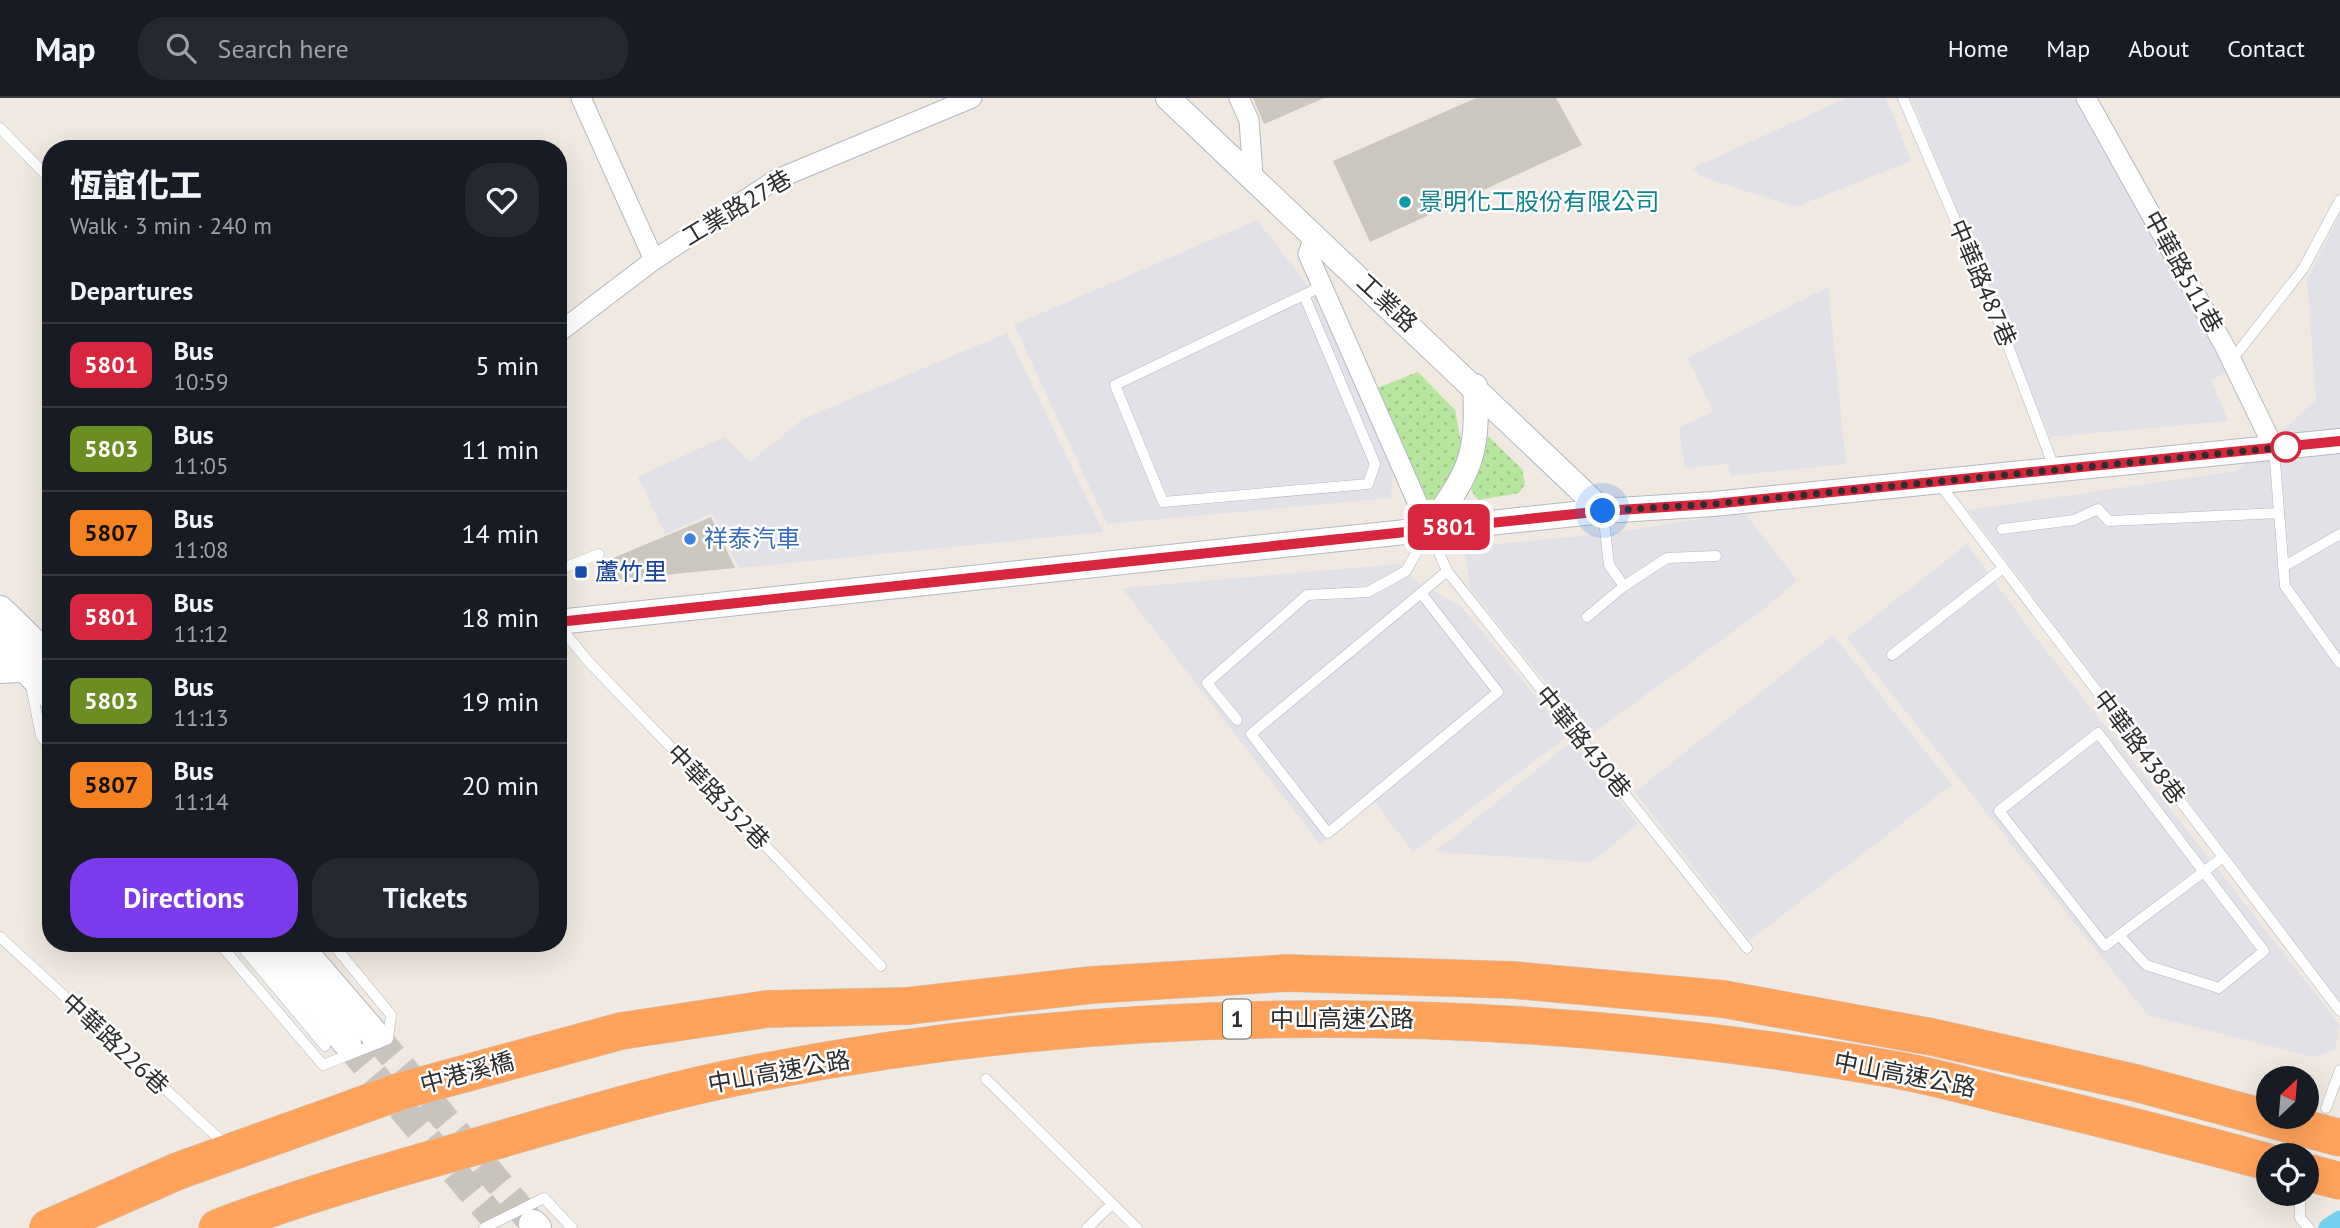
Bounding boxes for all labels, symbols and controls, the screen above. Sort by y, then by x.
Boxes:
search box [138,17,628,80]
text: Map [35,27,96,70]
icon: search [162,29,200,67]
text: Search here [218,32,349,65]
text: Home [1948,33,2008,64]
text: Map [2046,33,2090,64]
text: About [2128,33,2189,64]
text: Contact [2227,33,2305,64]
text: 恆誼化工 [70,163,202,206]
button: heart [465,163,539,237]
street label: 工業路27巷 [676,163,797,252]
place label: 景明化工股份有限公司 [1419,186,1659,217]
marker: 景明化工股份有限公司 [1397,194,1413,210]
street label: 中華路511巷 [2137,205,2230,338]
text: Walk · 3 min · 240 m [70,211,272,240]
street label: 中華路487巷 [1942,214,2023,351]
street label: 工業路 [1350,267,1424,339]
text: Departures [70,274,193,307]
text: Bus [173,334,214,367]
text: 5801 [84,349,138,380]
text: 5 min [476,349,539,382]
text: 10:59 [173,367,229,396]
text: Bus [173,418,214,451]
unlabelled marker [2271,432,2301,462]
text: 5803 [84,433,138,464]
text: 11 min [461,433,539,466]
text: 11:05 [173,451,229,480]
your location [1585,493,1620,528]
text: Bus [173,502,214,535]
line badge: 5801 [1400,504,1498,550]
text: 5801 [1422,511,1476,542]
text: 5807 [84,517,138,548]
text: 14 min [461,517,539,550]
place label: 祥泰汽車 [704,523,800,554]
marker: 祥泰汽車 [682,531,698,547]
text: 11:08 [173,535,229,564]
place label: 蘆竹里 [595,556,667,587]
marker: 蘆竹里 [573,564,589,580]
text: Bus [173,586,214,619]
text: 5801 [84,601,138,632]
text: 18 min [461,601,539,634]
text: 11:12 [173,619,229,648]
text: Bus [173,670,214,703]
street label: 中華路430巷 [1529,679,1638,804]
street label: 中華路438巷 [2086,683,2192,810]
text: 5803 [84,685,138,716]
text: 19 min [461,685,539,718]
text: 11:13 [173,703,229,732]
street label: 中華路352巷 [660,737,776,856]
text: Bus [173,754,214,787]
text: 5807 [84,769,138,800]
text: 20 min [461,769,539,802]
text: 11:14 [173,787,229,816]
button: Directions [70,858,298,938]
button: Tickets [312,858,539,938]
street label: 中華路226巷 [55,986,175,1101]
road number: 1 [1223,1000,1251,1038]
street label: 中山高速公路 [1270,1003,1414,1034]
street label: 中山高速公路 [705,1044,853,1099]
street label: 中港溪橋 [416,1045,517,1100]
street label: 中山高速公路 [1831,1046,1979,1103]
north arrow [2256,1066,2319,1129]
map controls [2256,1066,2319,1206]
button: locate [2256,1143,2319,1206]

